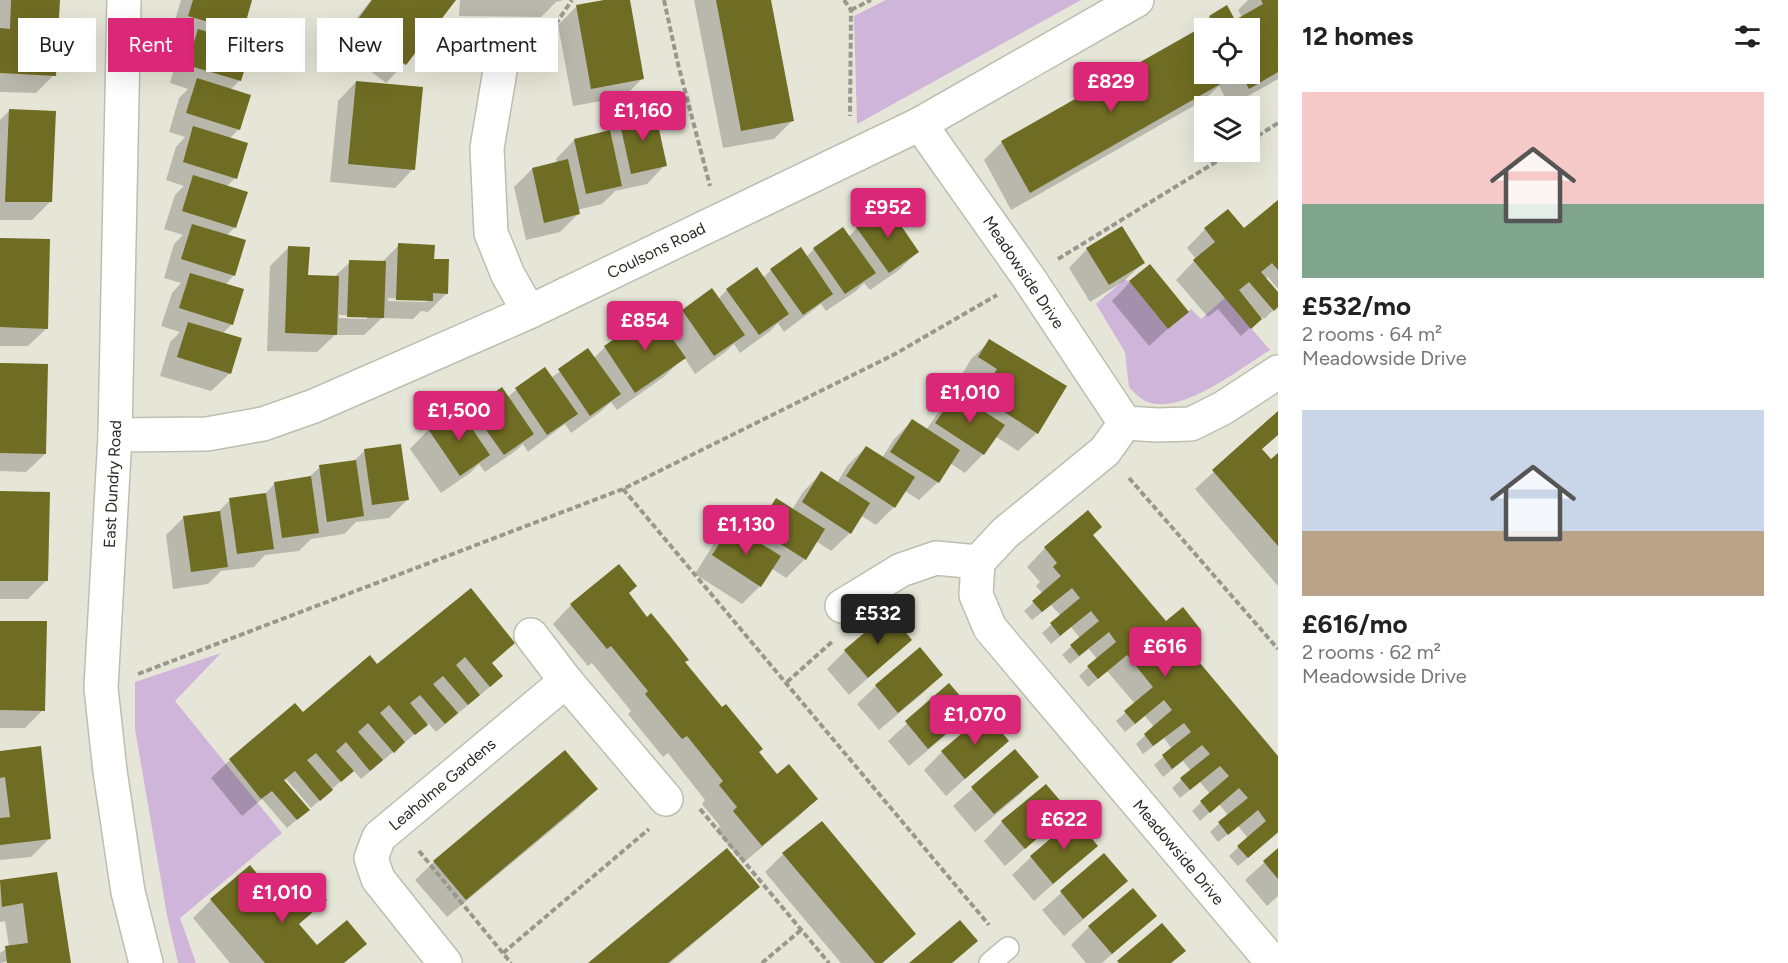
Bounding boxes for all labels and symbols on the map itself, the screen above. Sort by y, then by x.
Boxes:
pin: £829 [1075,62,1147,113]
pin: £1,160 [594,91,692,142]
pin: £952 [852,188,924,239]
street label: Meadowside Drive [979,212,1068,332]
street label: Coulsons Road [604,218,709,282]
pin: £854 [609,301,681,352]
pin: £1,010 [921,373,1019,424]
pin: £1,500 [410,391,508,442]
street label: East Dundry Road [100,420,125,548]
pin: £1,130 [697,505,795,556]
pin: £532 [842,594,914,645]
pin: £616 [1129,627,1201,678]
pin: £1,070 [926,695,1024,746]
street label: Leaholme Gardens [385,734,500,835]
street label: Meadowside Drive [1129,796,1228,909]
pin: £622 [1028,800,1100,851]
pin: £1,010 [233,873,331,924]

